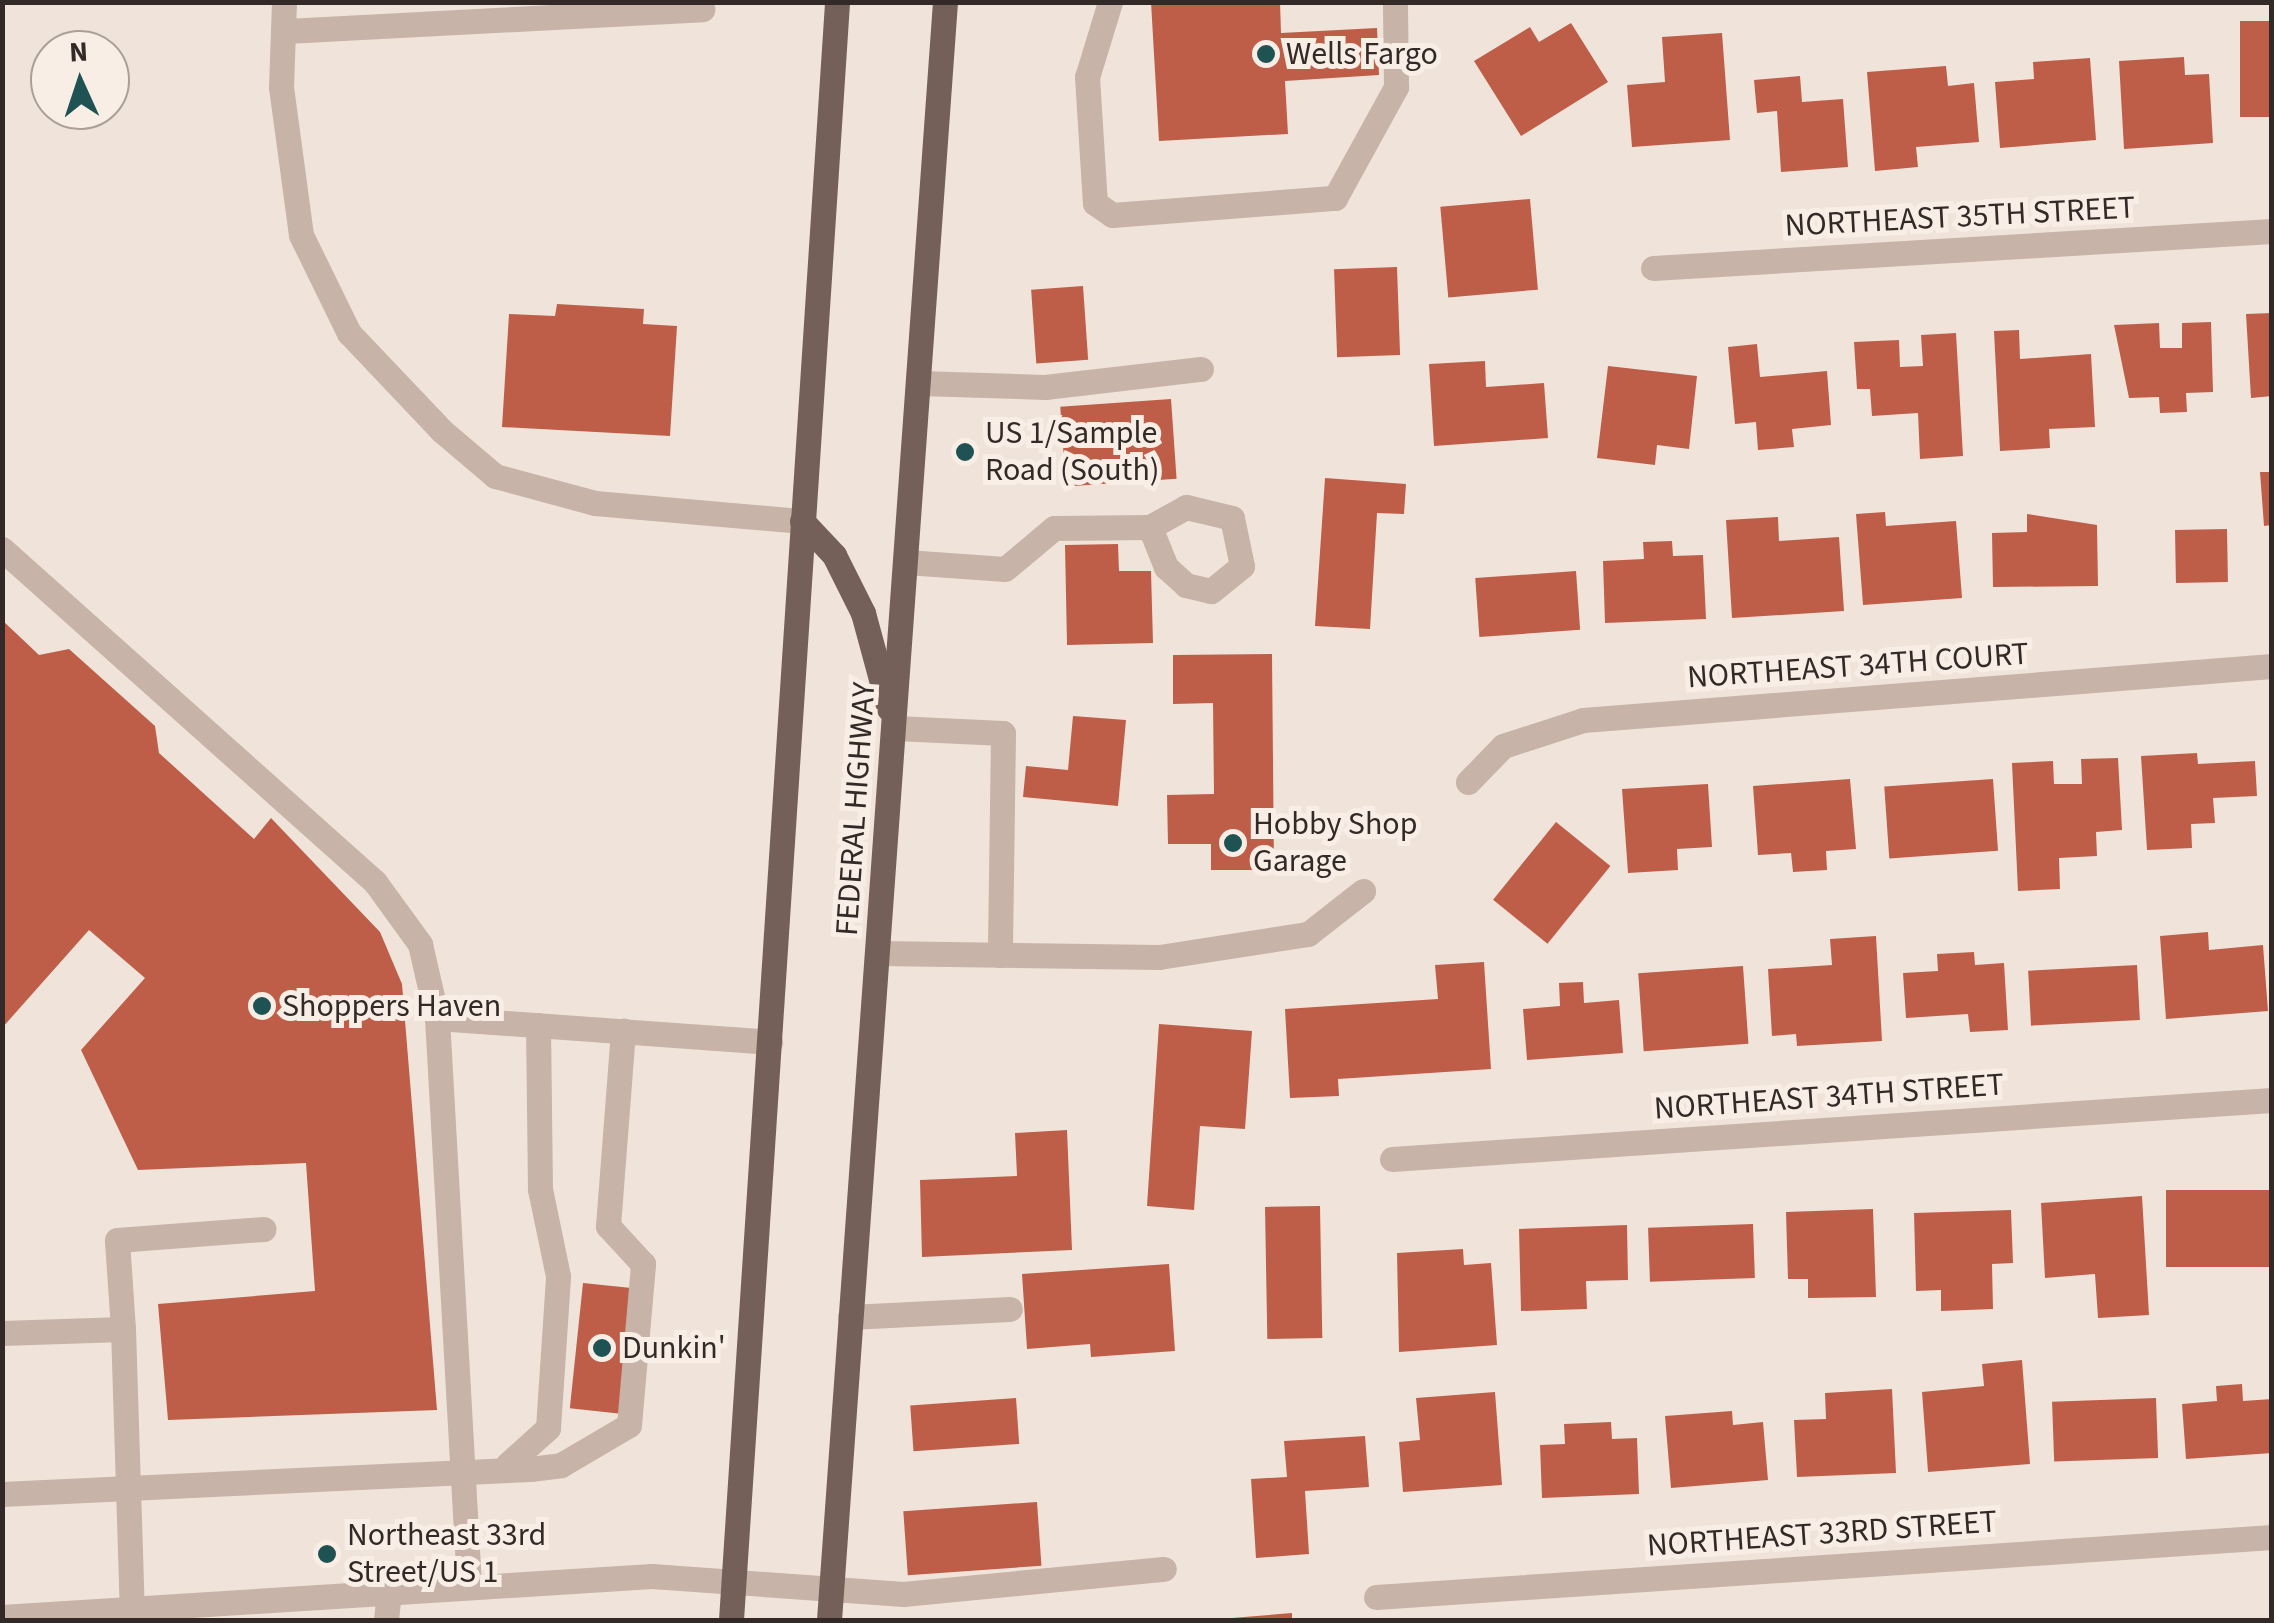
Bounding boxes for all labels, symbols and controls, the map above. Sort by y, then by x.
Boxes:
north arrow [30,30,130,130]
text: N [68,32,89,72]
place label: Wells Fargo [1286,35,1438,73]
marker: Wells Fargo [1255,43,1277,65]
street label: NORTHEAST 35TH STREET [1784,189,2136,245]
place label: US 1/Sample Road (South) [985,415,1160,490]
marker: US 1/Sample Road (South) [954,441,976,463]
street label: NORTHEAST 34TH COURT [1686,635,2030,697]
street label: FEDERAL HIGHWAY [828,681,884,937]
place label: Hobby Shop Garage [1253,806,1417,881]
marker: Hobby Shop Garage [1222,832,1244,854]
place label: Shoppers Haven [282,987,501,1025]
marker: Shoppers Haven [251,995,273,1017]
street label: NORTHEAST 34TH STREET [1653,1066,2005,1128]
place label: Dunkin' [622,1329,726,1367]
marker: Dunkin' [591,1337,613,1359]
street label: NORTHEAST 33RD STREET [1646,1503,1998,1565]
place label: Northeast 33rd Street/US 1 [347,1517,546,1592]
marker: Northeast 33rd Street/US 1 [316,1543,338,1565]

